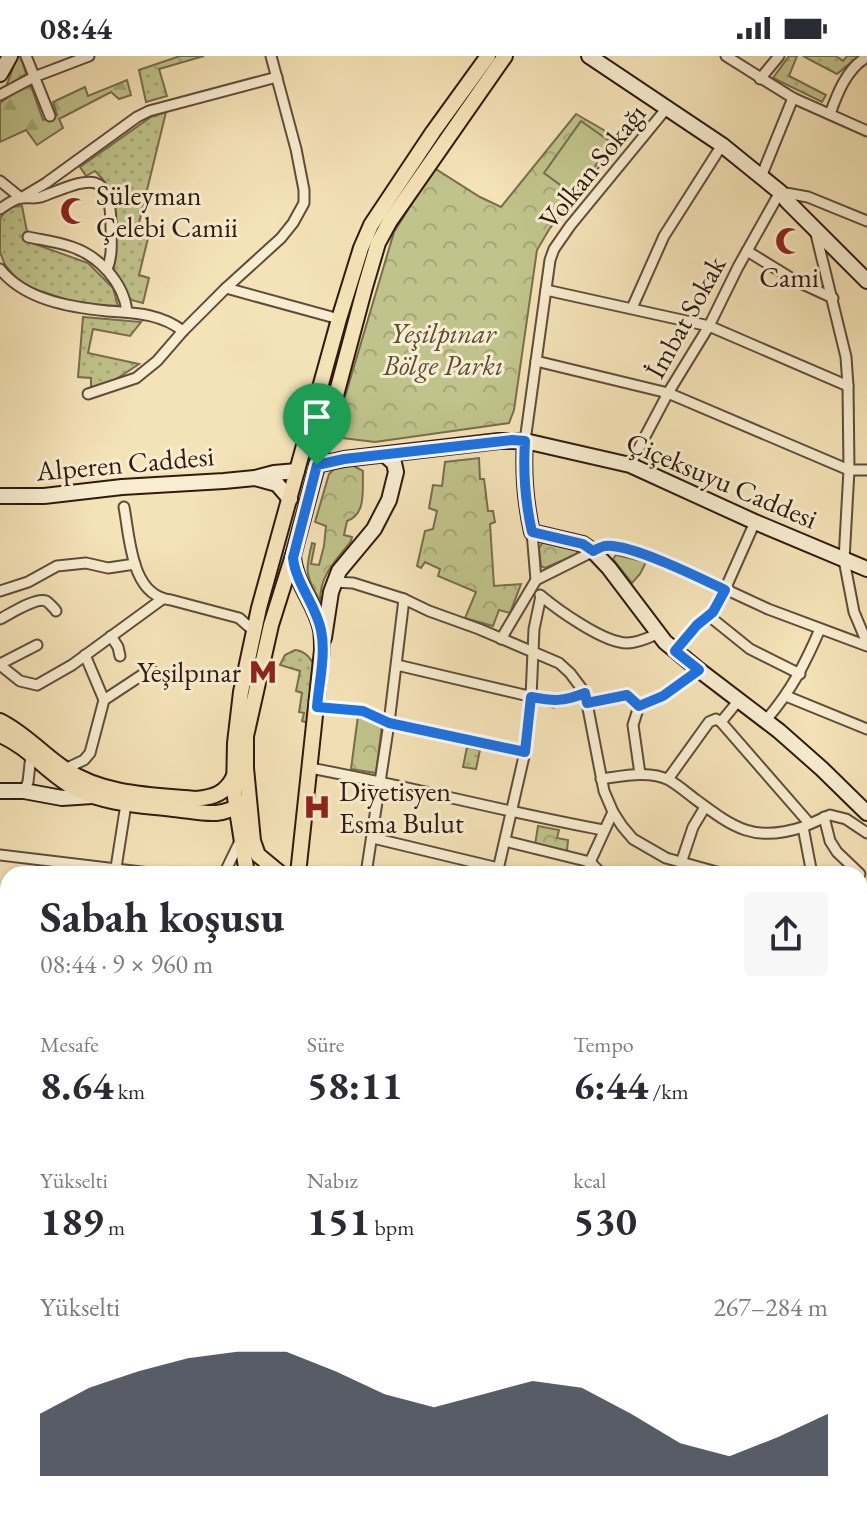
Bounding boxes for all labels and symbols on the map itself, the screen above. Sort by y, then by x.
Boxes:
street label: Volkan Sokağı [531,96,653,236]
place label: Süleyman Çelebi Camii [96,177,238,245]
mosque icon: Süleyman Çelebi Camii [59,196,89,226]
mosque icon: Cami [774,226,804,256]
street label: İmbat Sokak [637,249,734,385]
place label: Cami [759,259,819,295]
park label: Yeşilpınar Bölge Parkı [382,315,503,383]
pin [283,383,351,465]
street label: Çiçeksuyu Caddesi [621,424,823,537]
street label: Alperen Caddesi [34,437,216,489]
place label: Yeşilpınar [137,654,242,690]
metro station icon: Yeşilpınar [248,657,278,687]
place label: Diyetisyen Esma Bulut [339,773,464,841]
hospital icon: Diyetisyen Esma Bulut [302,792,332,822]

